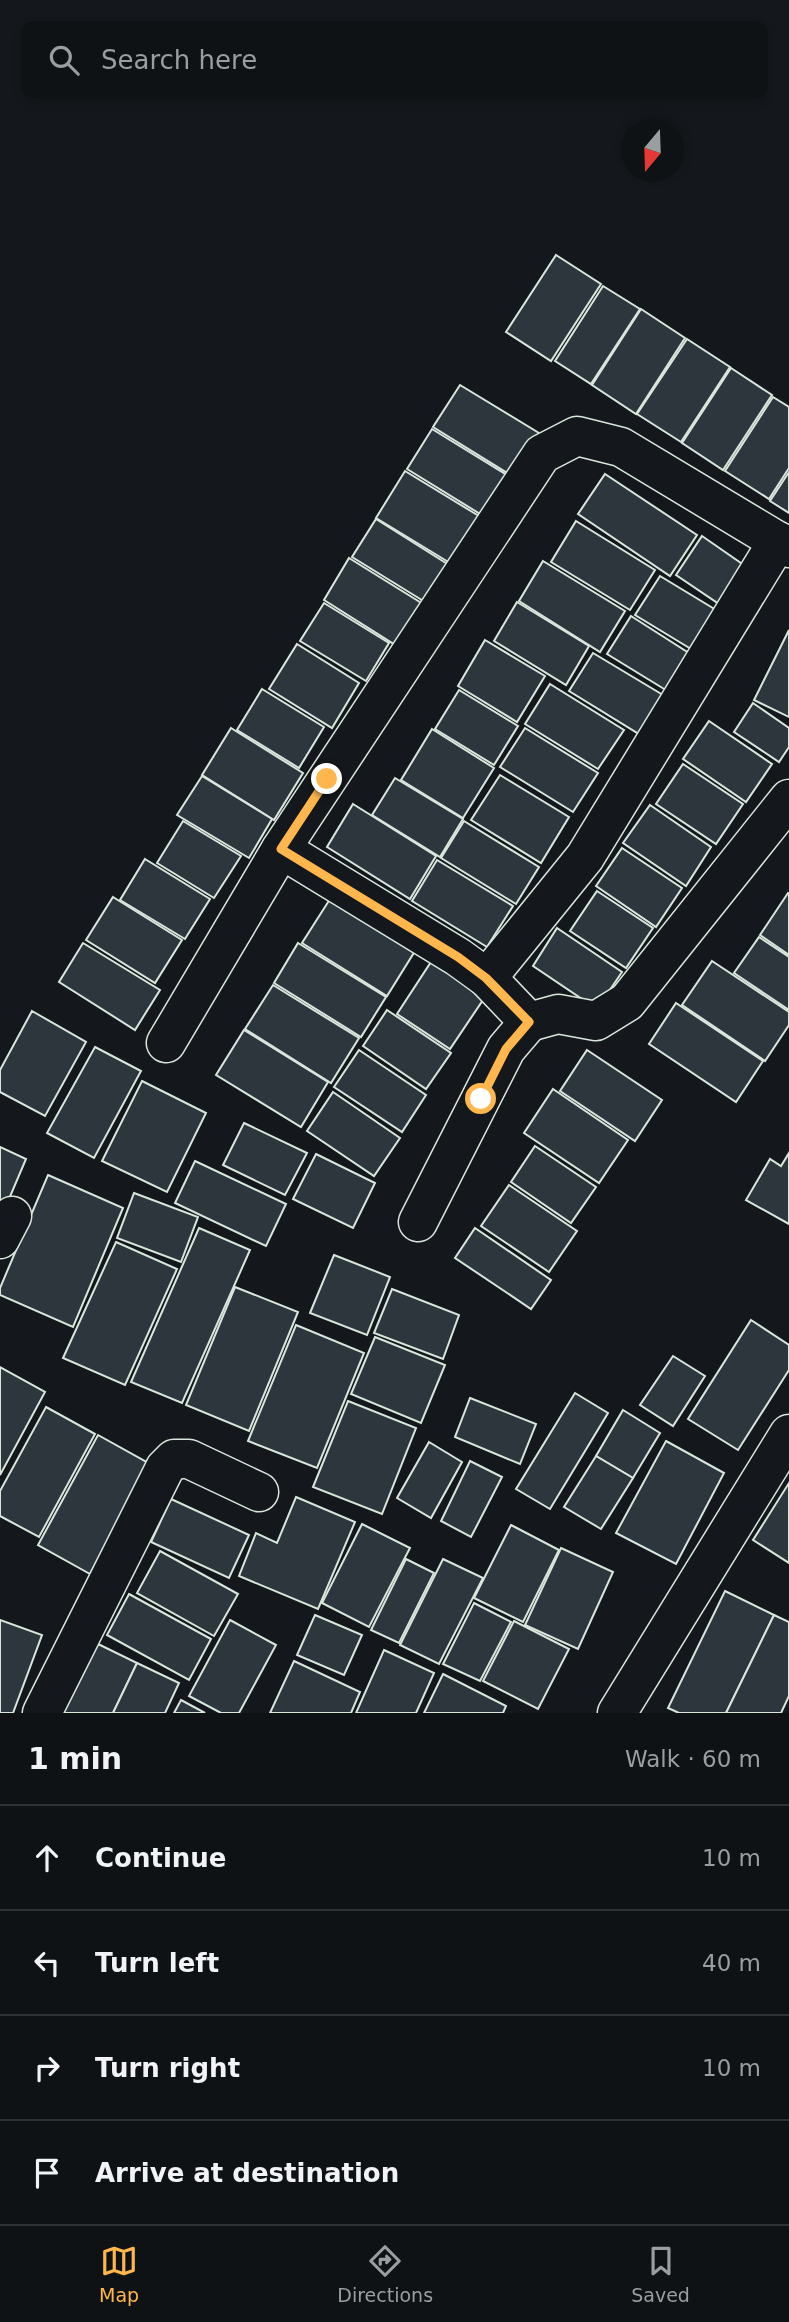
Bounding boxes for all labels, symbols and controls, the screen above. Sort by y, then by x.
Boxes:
search box [21,21,768,98]
icon: search [45,41,83,79]
text: Search here [101,45,257,75]
north arrow [621,119,684,182]
route end [311,763,342,794]
route start [465,1083,496,1114]
text: 1 min [28,1741,122,1776]
text: Walk · 60 m [625,1746,761,1772]
icon: ahead [28,1839,66,1877]
text: Continue [95,1843,226,1873]
text: 10 m [702,1845,761,1871]
icon: left [28,1944,66,1982]
text: Turn left [95,1948,219,1978]
text: 40 m [702,1950,761,1976]
icon: right [28,2049,66,2087]
text: Turn right [95,2053,240,2083]
text: 10 m [702,2055,761,2081]
icon: arrive [28,2154,66,2192]
text: Arrive at destination [95,2158,399,2188]
tab: Map [99,2242,139,2306]
tab: Directions [337,2242,433,2306]
tab: Saved [631,2242,690,2306]

